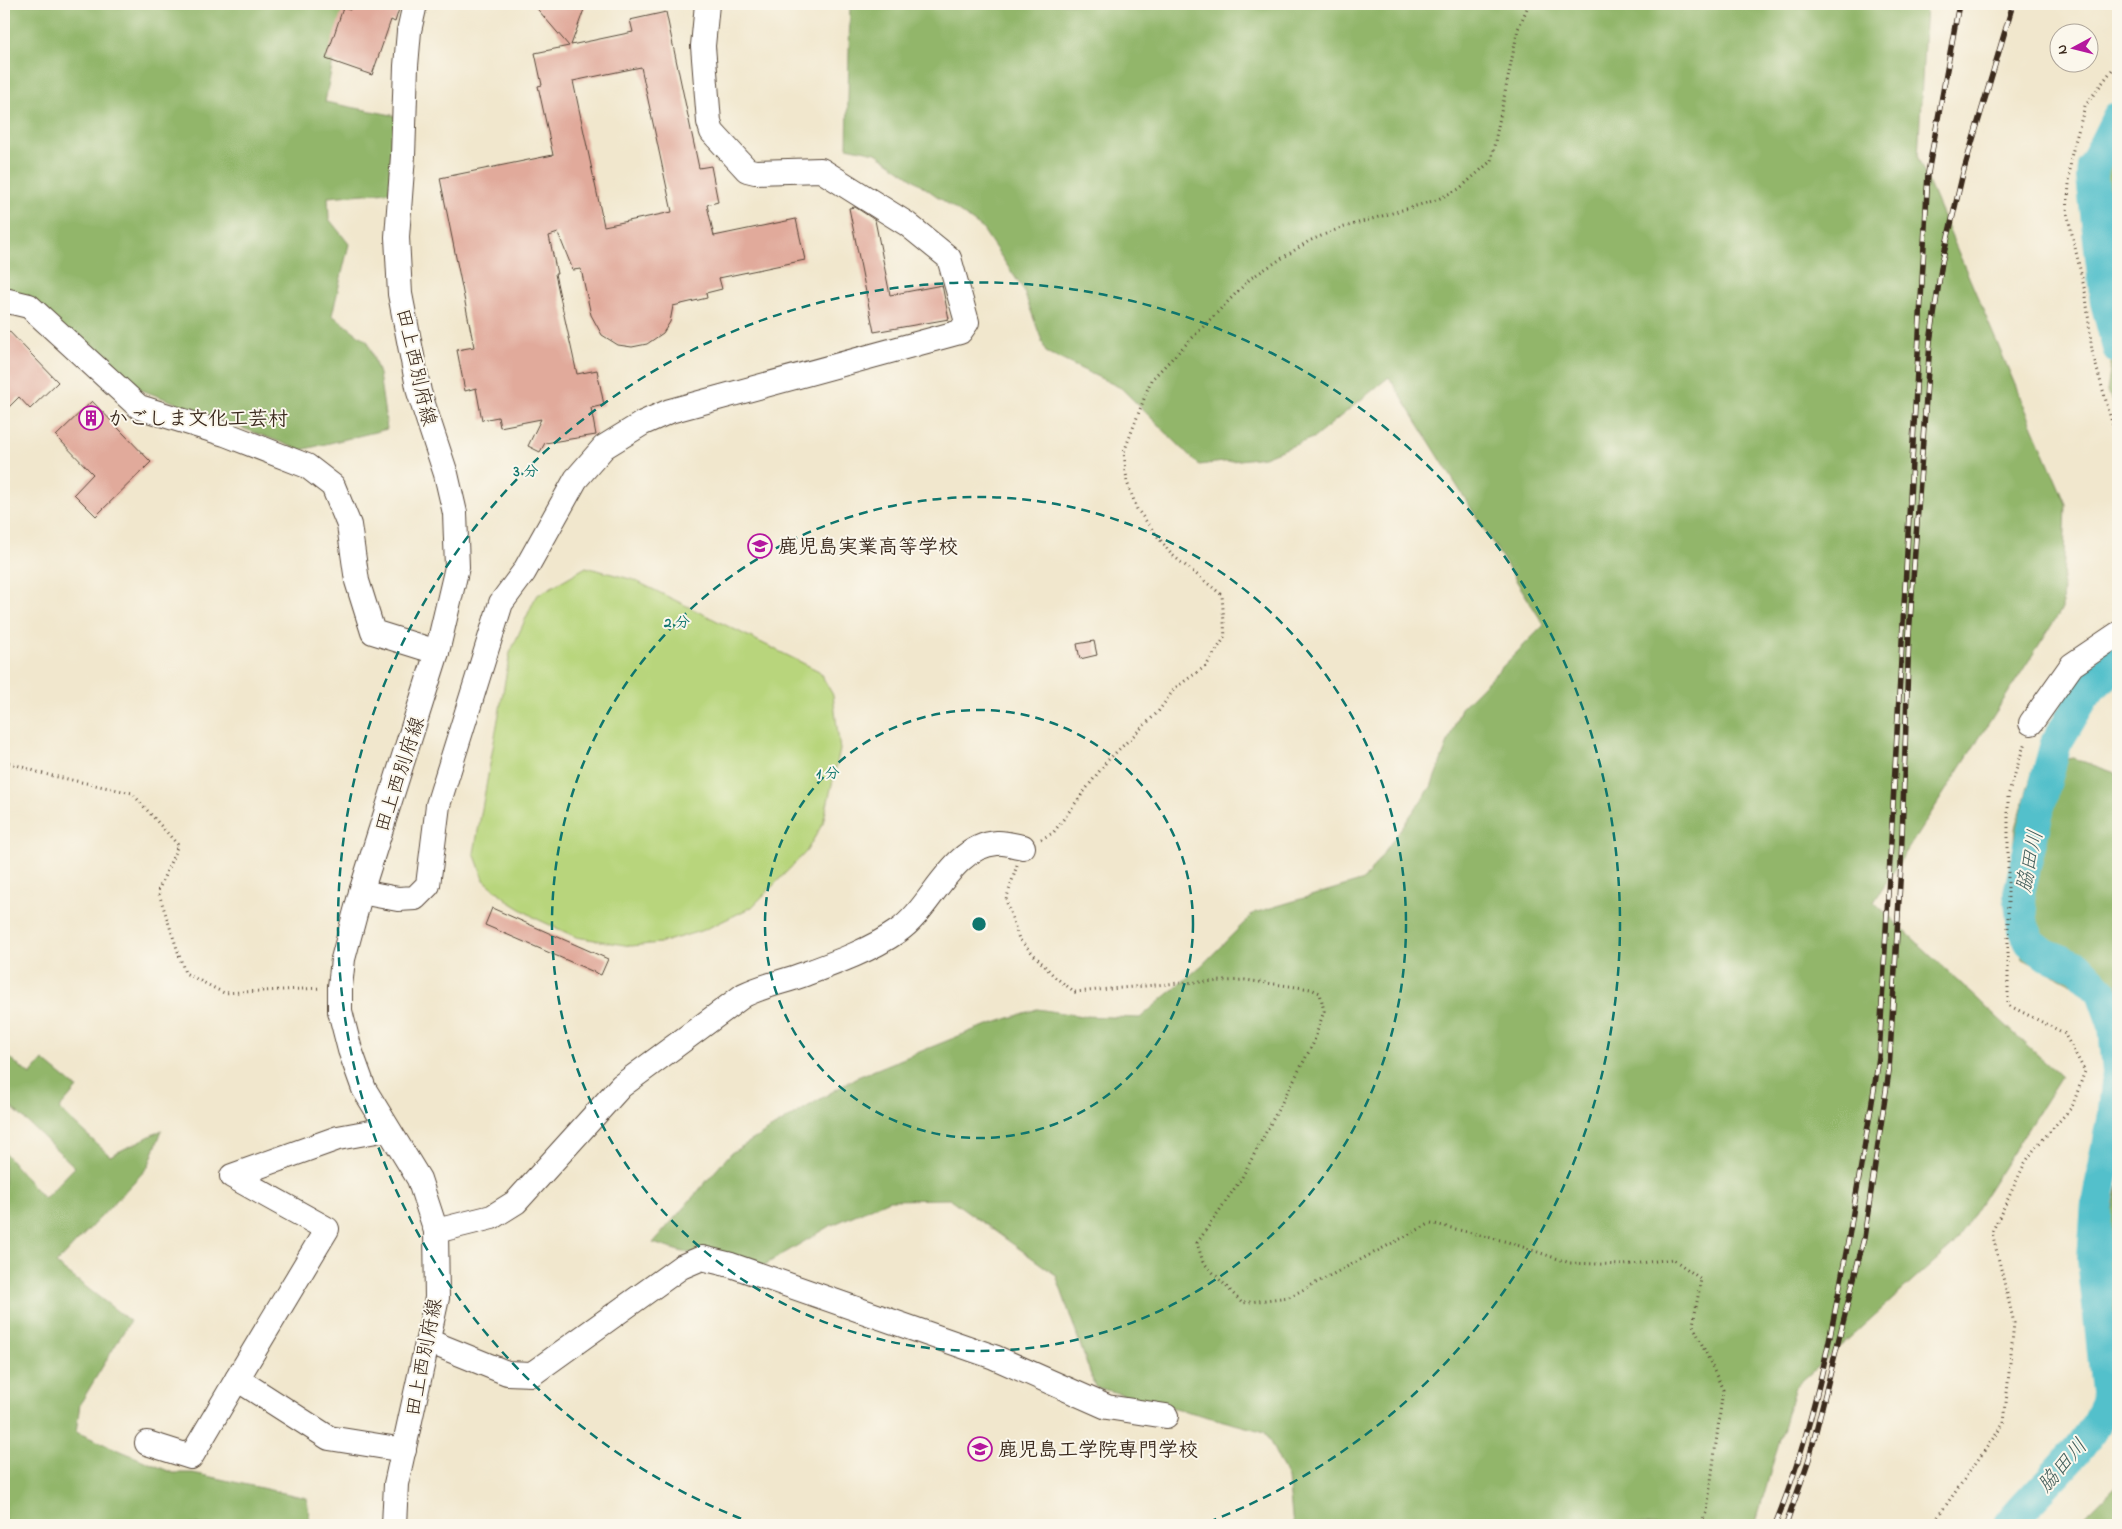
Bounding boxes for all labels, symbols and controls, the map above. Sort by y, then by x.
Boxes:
north arrow [2050,22,2100,72]
text: N [2052,43,2074,55]
street label: 田上西別府線 [387,306,442,429]
building icon: かごしま文化工芸村 [78,405,104,431]
place label: かごしま文化工芸村 [108,406,288,435]
text: 3 分 [513,461,538,483]
school or university icon: 鹿児島実業高等学校 [747,533,773,559]
place label: 鹿児島実業高等学校 [778,534,958,563]
text: 2 分 [663,612,690,634]
street label: 田上西別府線 [369,713,434,836]
text: 1 分 [816,763,840,785]
water label: 脇田川 [2010,827,2052,895]
centre of rings [970,915,988,933]
street label: 田上西別府線 [400,1296,451,1419]
water label: 脇田川 [2032,1433,2095,1500]
school or university icon: 鹿児島工学院専門学校 [967,1436,993,1462]
place label: 鹿児島工学院専門学校 [998,1437,1198,1466]

